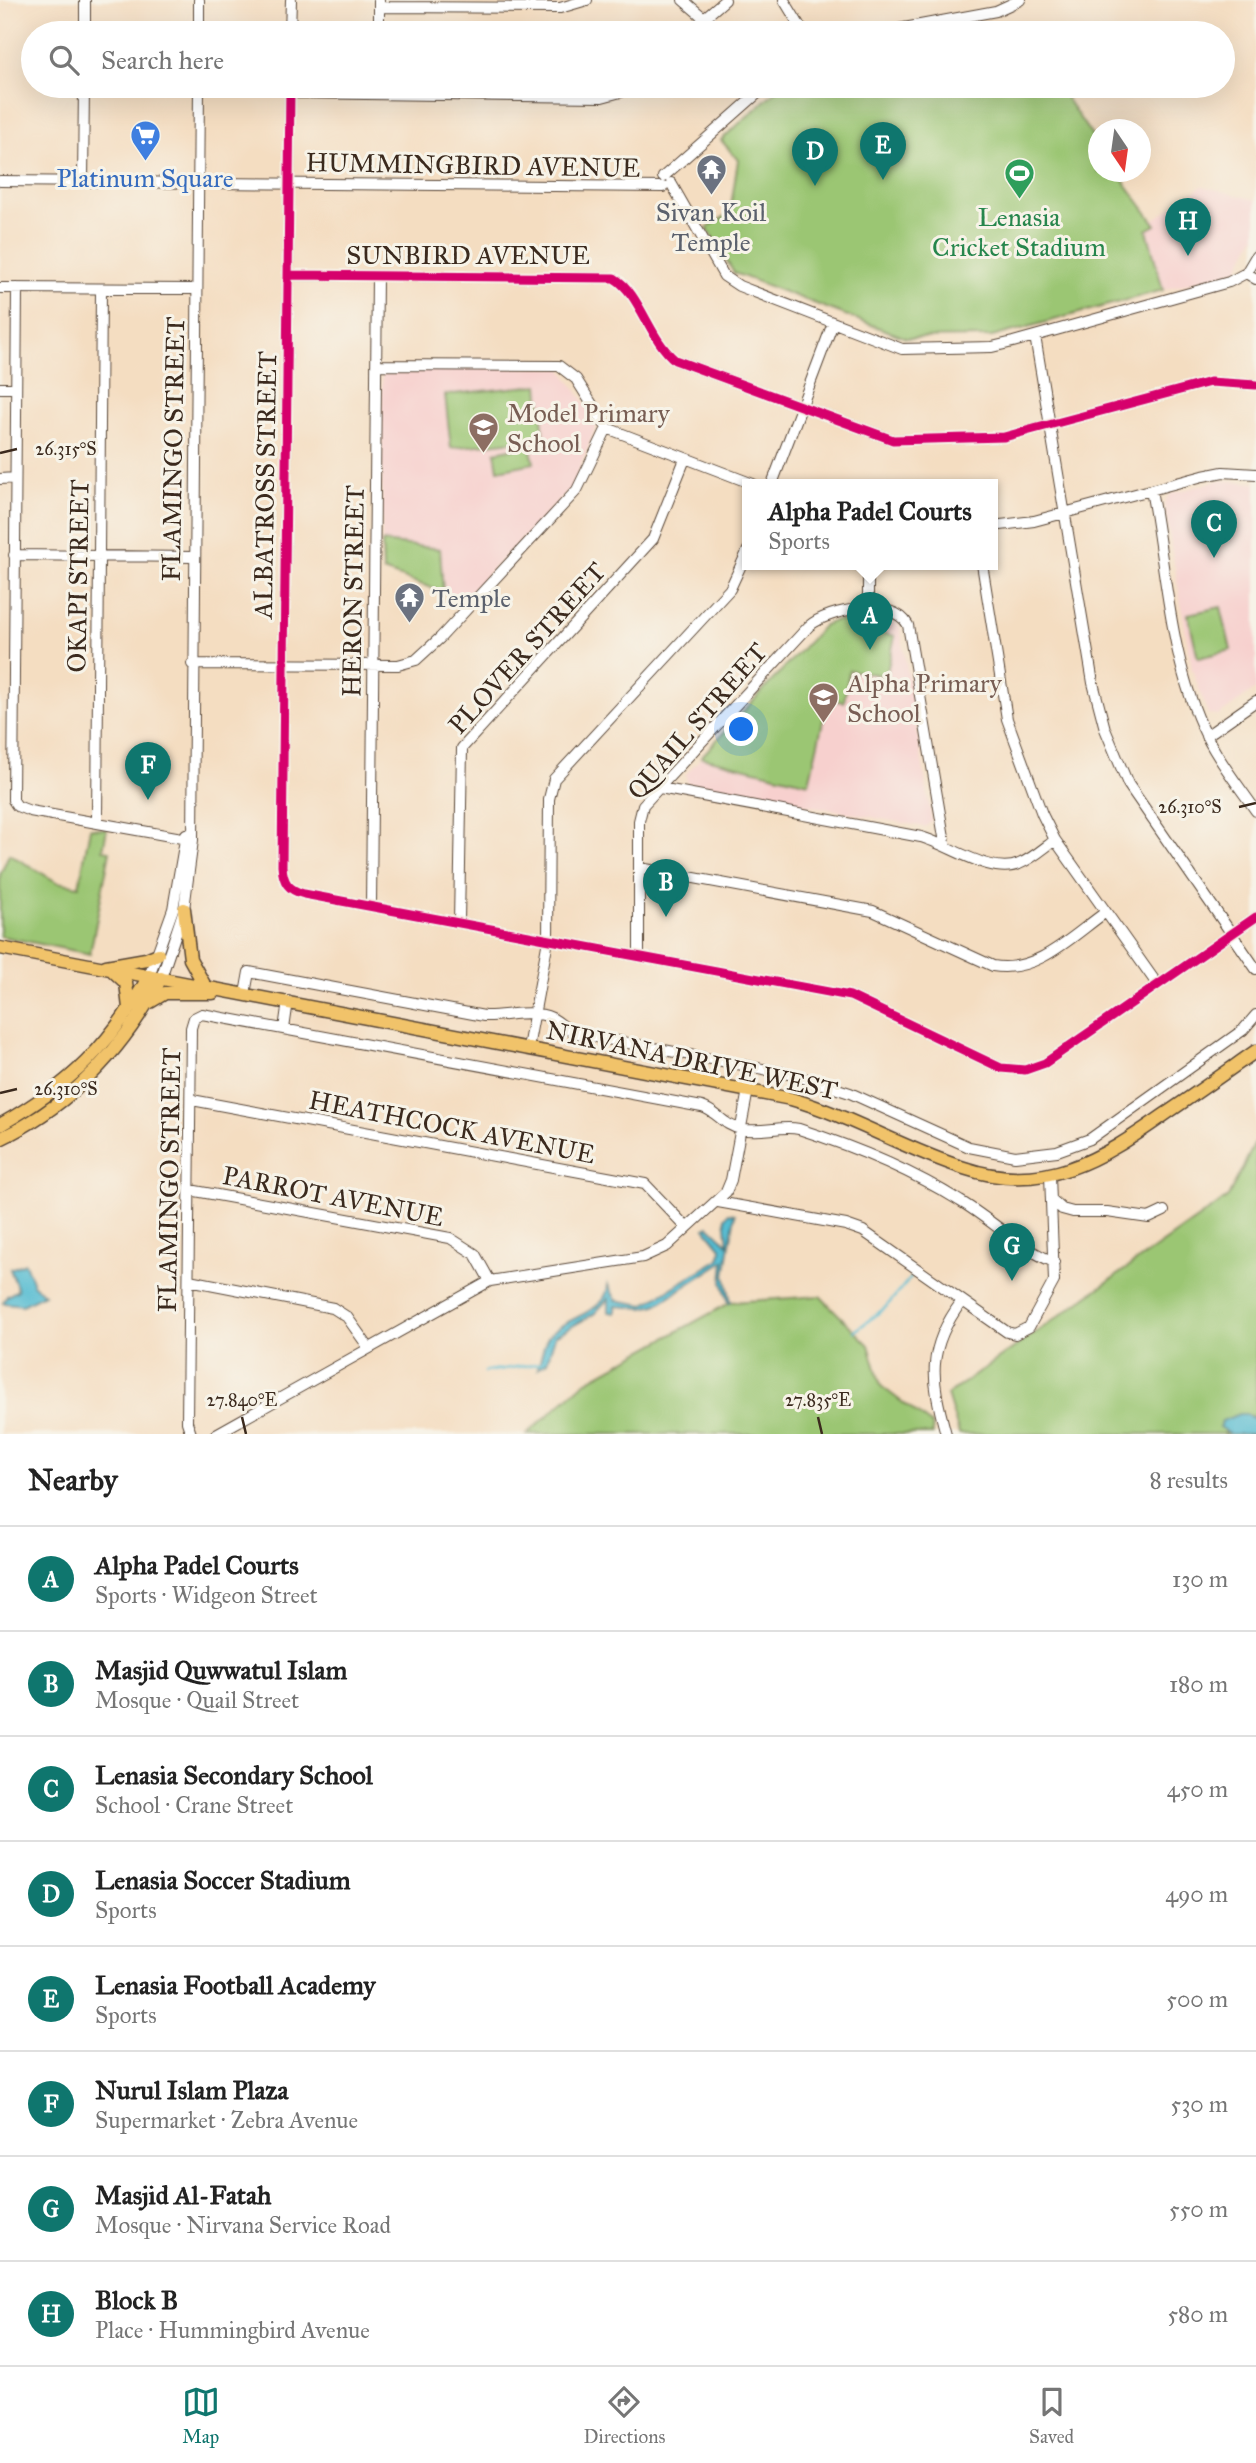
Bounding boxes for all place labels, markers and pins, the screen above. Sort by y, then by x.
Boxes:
supermarket icon: Platinum Square [128,118,162,162]
pin: E [860,122,906,180]
pin: D [792,128,838,186]
temple icon: Sivan Koil Temple [694,152,728,196]
sports icon: Lenasia Cricket Stadium [1002,157,1036,201]
place label: Platinum Square [56,162,234,194]
place label: Sivan Koil Temple [656,196,766,258]
pin: H [1165,198,1211,256]
place label: Lenasia Cricket Stadium [932,201,1106,263]
place label: Model Primary School [507,397,671,459]
school or university icon: Model Primary School [467,411,501,455]
pin: C [1191,500,1237,558]
temple icon: Temple [392,581,426,625]
place label: Temple [432,582,511,614]
pin: A [847,592,893,650]
place label: Alpha Primary School [846,667,1003,729]
school or university icon: Alpha Primary School [807,681,841,725]
pin: F [125,742,171,800]
pin: B [643,859,689,917]
pin: G [989,1223,1035,1281]

